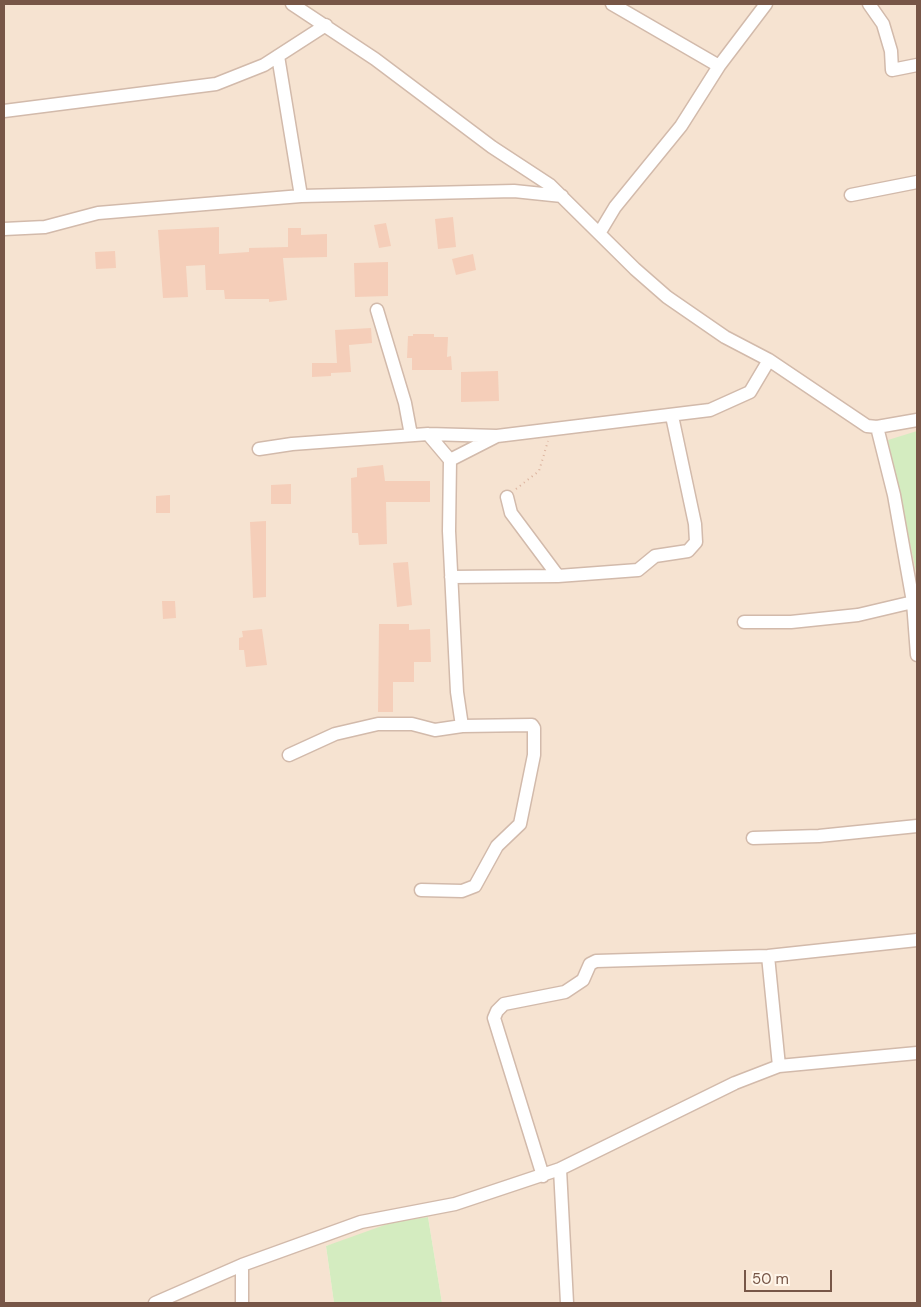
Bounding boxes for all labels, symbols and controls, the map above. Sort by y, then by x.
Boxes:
scale bar [746,1260,834,1292]
text: 50 m [752,1269,789,1289]

